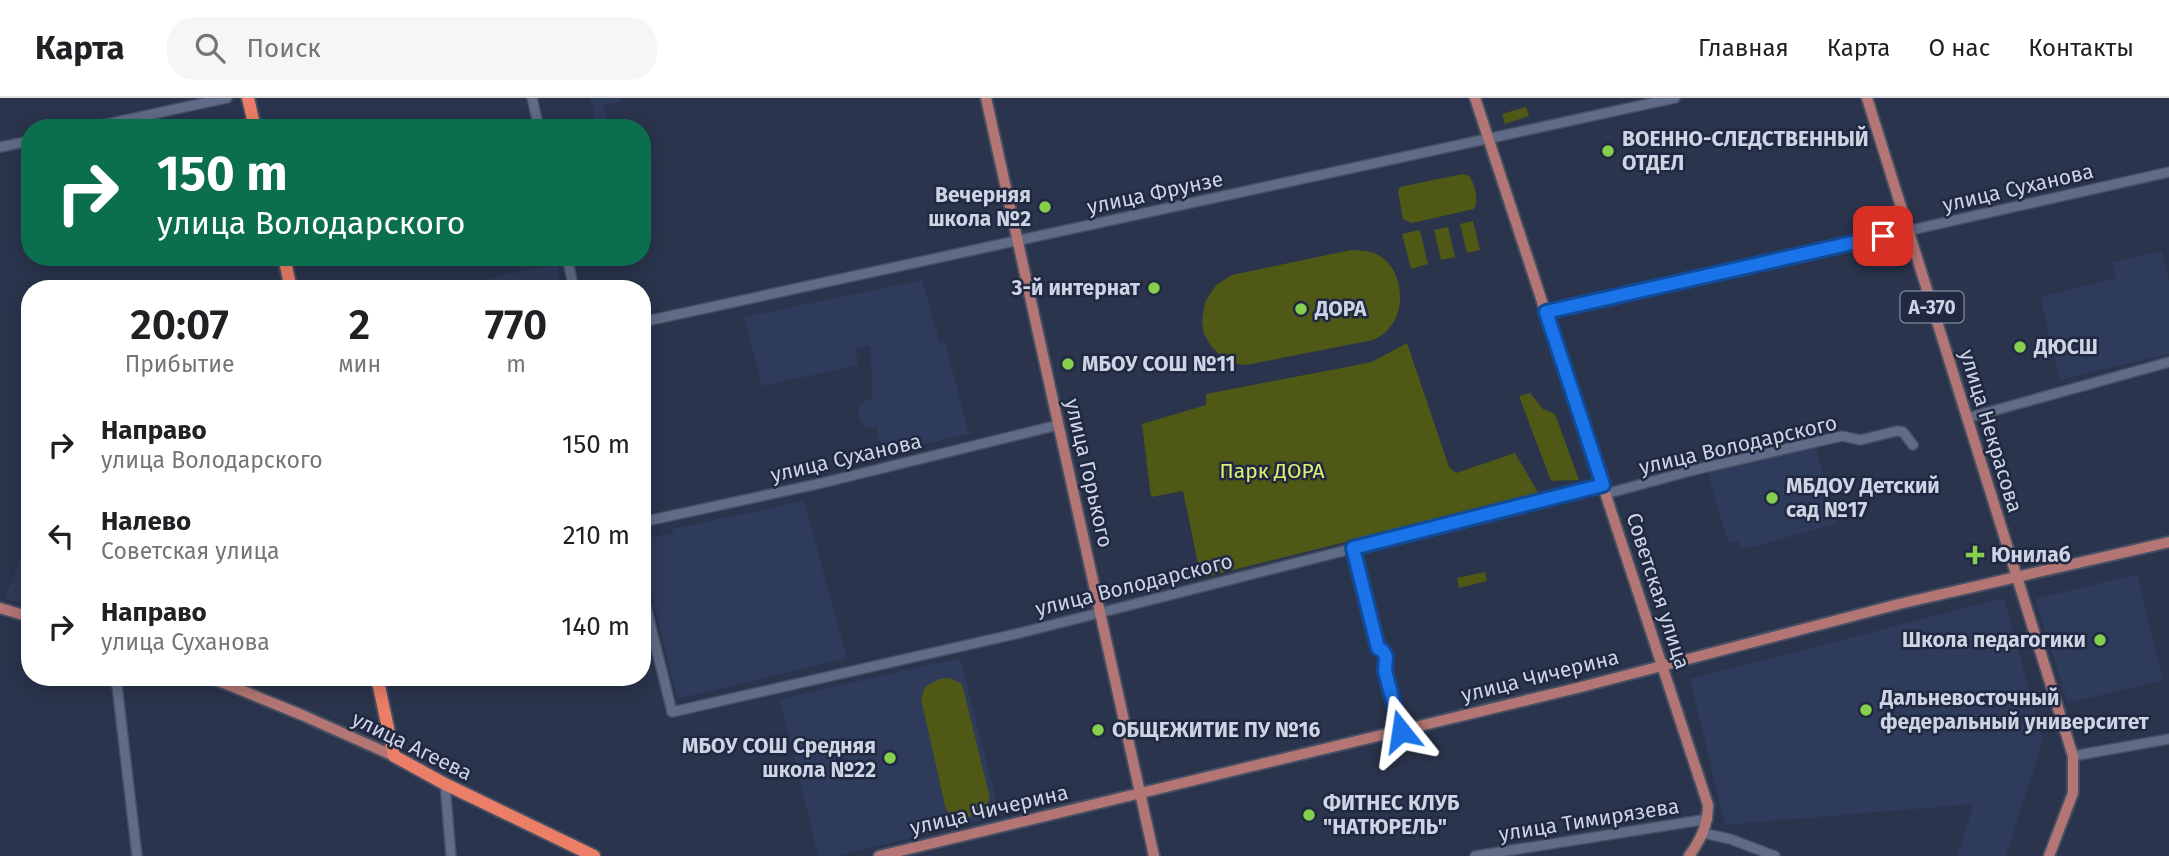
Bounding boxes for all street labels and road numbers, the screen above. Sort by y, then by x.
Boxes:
street label: улица Суханова [1940,158,2096,218]
street label: улица Фрунзе [1085,166,1225,220]
road number: А-370 [1900,292,1964,322]
street label: улица Некрасова [1954,346,2028,516]
street label: улица Горького [1059,396,1119,550]
street label: улица Володарского [1636,410,1840,480]
street label: улица Суханова [768,428,924,488]
street label: Советская улица [1620,510,1696,672]
street label: улица Володарского [1033,548,1235,622]
street label: улица Чичерина [1458,644,1622,708]
street label: улица Агеева [348,706,476,786]
street label: улица Чичерина [907,779,1071,841]
street label: улица Тимирязева [1497,793,1681,847]

